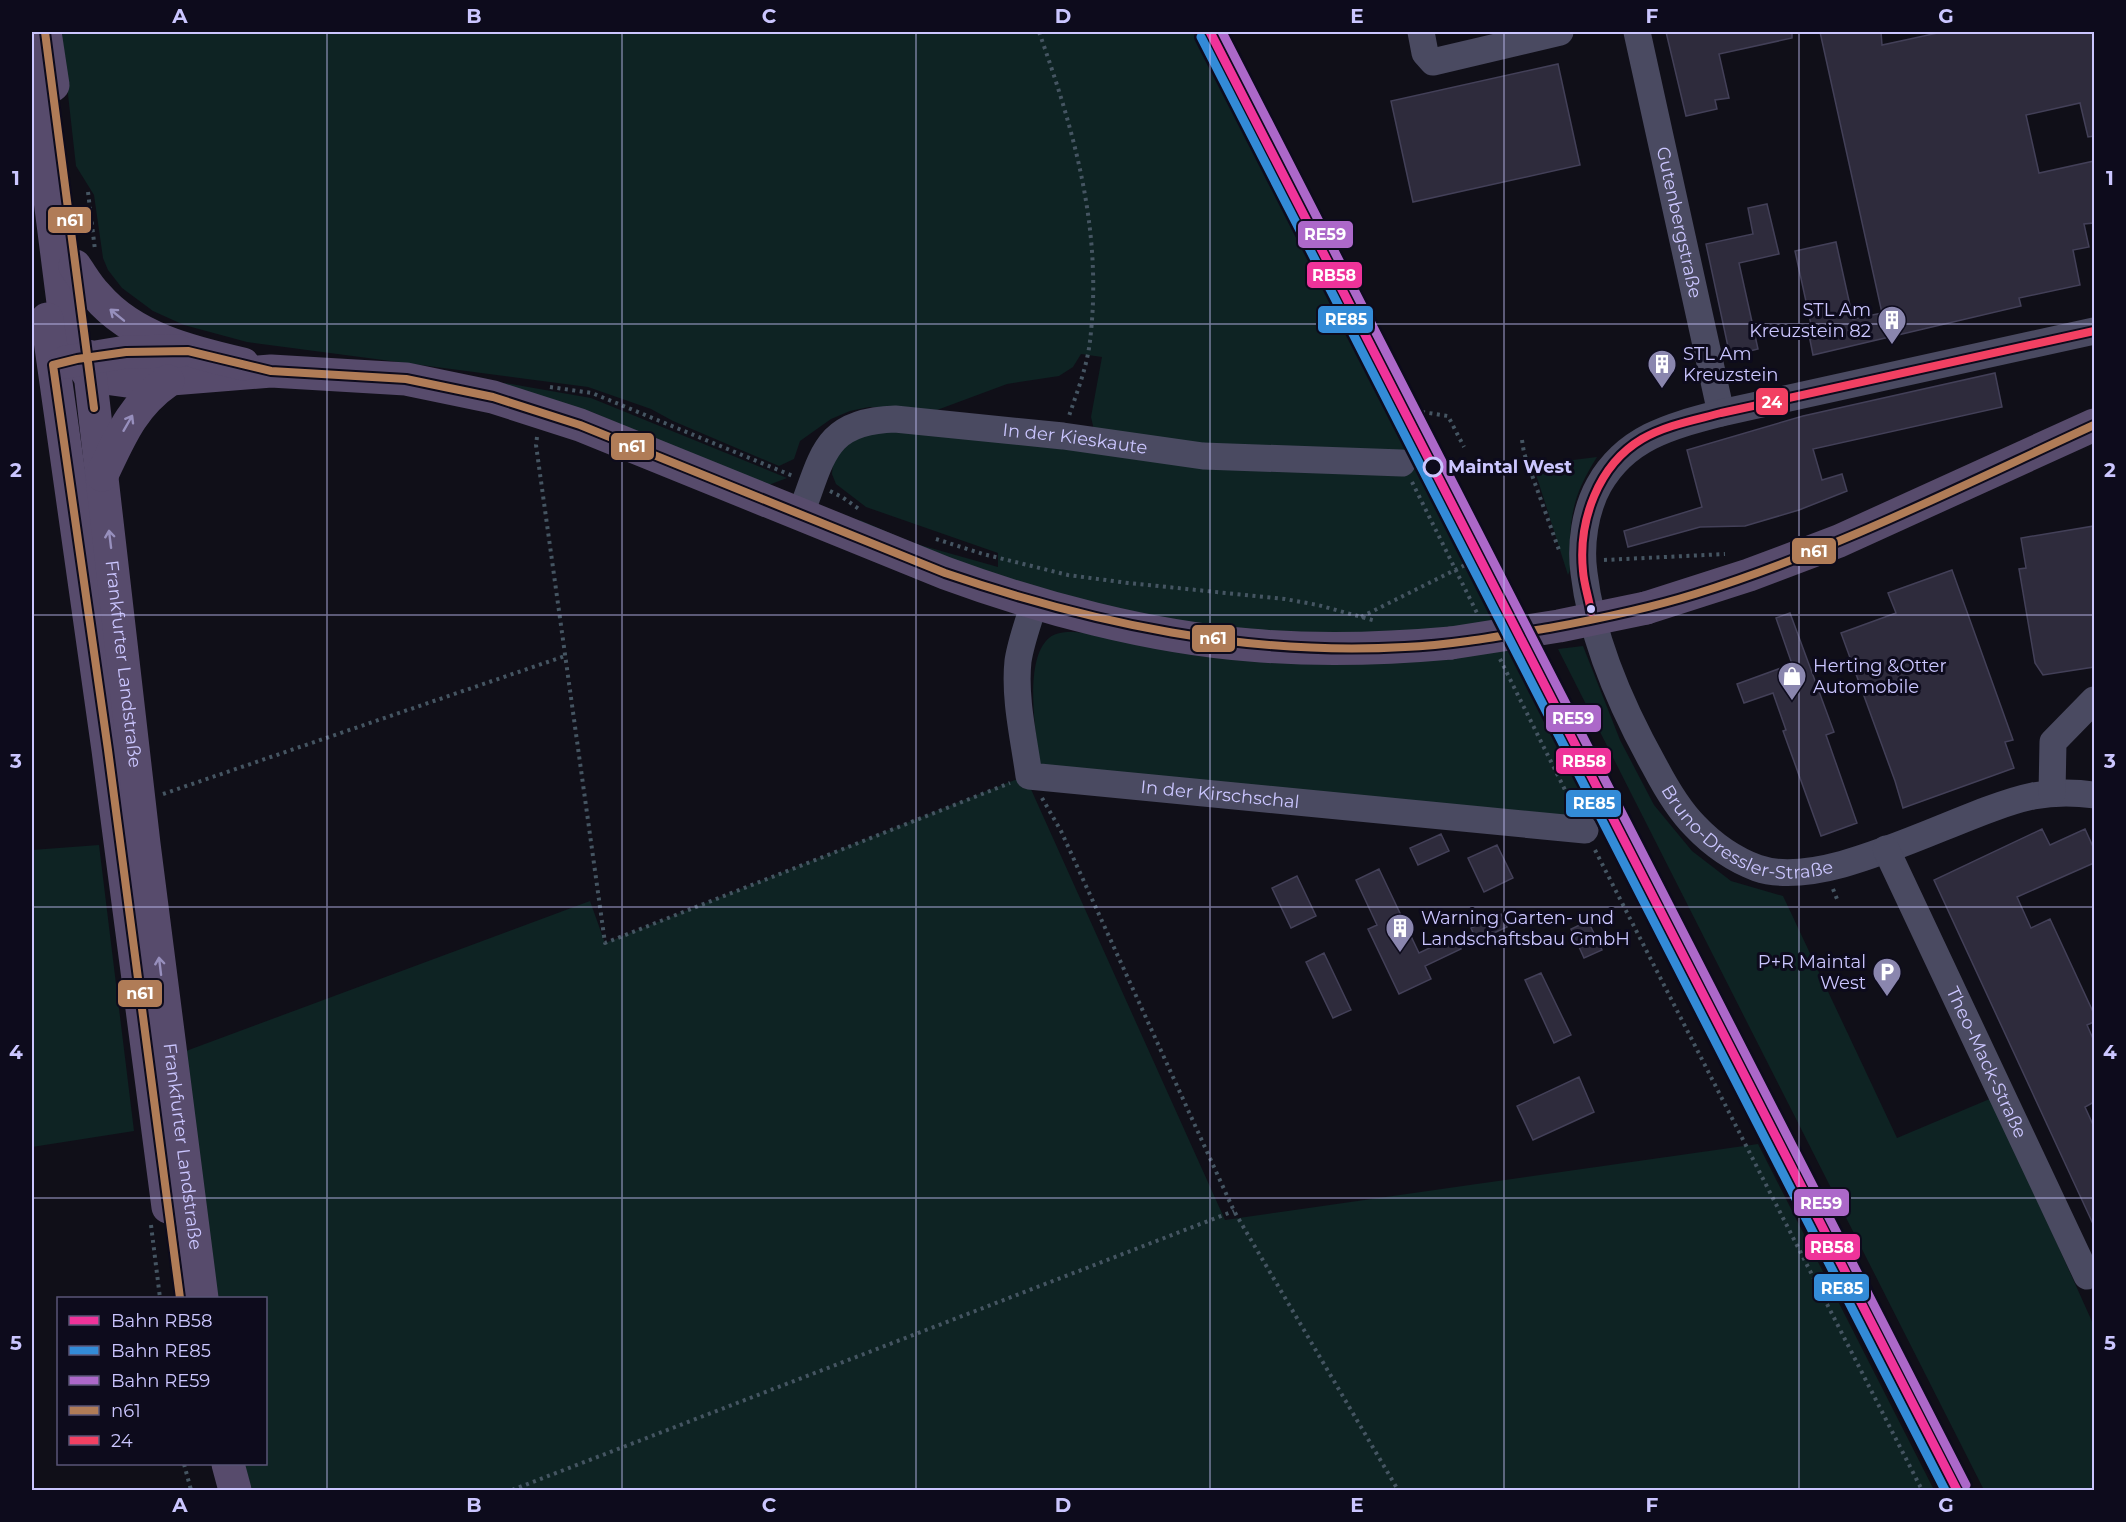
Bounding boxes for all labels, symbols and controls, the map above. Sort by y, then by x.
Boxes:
text: A [171,4,188,28]
text: B [466,4,482,28]
text: C [762,4,777,28]
text: D [1055,4,1071,28]
text: E [1350,4,1364,28]
text: F [1646,4,1659,28]
text: G [1938,4,1954,28]
street label: Gutenbergstraße [1652,145,1706,300]
text: 1 [12,166,20,190]
text: 1 [2106,166,2114,190]
line badge: n61 [47,206,92,234]
text: n61 [56,211,84,230]
line badge: RE59 [1297,220,1354,249]
text: RE59 [1304,225,1346,244]
line badge: RB58 [1306,261,1363,289]
text: RB58 [1312,266,1356,285]
place label: STL Am Kreuzstein 82 [1749,299,1871,342]
building icon: STL Am Kreuzstein 82 [1876,304,1908,346]
line badge: RE85 [1317,305,1374,334]
one-way arrow [110,308,125,322]
text: RE85 [1325,310,1368,329]
place label: STL Am Kreuzstein [1683,343,1778,386]
building icon: STL Am Kreuzstein [1646,348,1678,390]
line badge: 24 [1755,387,1789,416]
text: 24 [1762,393,1782,412]
one-way arrow [123,414,134,432]
street label: In der Kieskaute [1002,419,1149,459]
line badge: n61 [610,432,655,461]
text: n61 [618,437,646,456]
place label: Maintal West [1448,456,1572,478]
marker: Maintal West [1423,457,1443,477]
text: 2 [10,458,22,482]
text: 2 [2104,458,2116,482]
one-way arrow [104,530,115,550]
line badge: n61 [1791,537,1837,565]
text: n61 [1800,542,1828,561]
street label: Frankfurter Landstraße [101,559,146,769]
unlabelled marker [1585,603,1597,615]
line badge: n61 [1191,624,1236,653]
text: n61 [1199,629,1227,648]
place label: Herting &Otter Automobile [1813,655,1947,698]
shop icon: Herting &Otter Automobile [1776,660,1808,702]
line badge: RE59 [1545,704,1602,733]
text: RE59 [1552,709,1594,728]
line badge: RB58 [1555,747,1612,775]
text: 3 [9,749,22,773]
text: 3 [2103,749,2116,773]
text: RB58 [1562,752,1606,771]
street label: In der Kirschschal [1140,776,1301,813]
street label: Bruno-Dressler-Straße [1656,781,1835,884]
line badge: RE85 [1565,789,1622,818]
text: RE85 [1573,794,1616,813]
place label: Warning Garten- und Landschaftsbau GmbH [1421,907,1630,950]
building icon: Warning Garten- und Landschaftsbau GmbH [1384,912,1416,954]
place label: P+R Maintal West [1758,951,1866,994]
one-way arrow [154,956,165,976]
parking icon: P+R Maintal West [1871,956,1903,998]
line badge: n61 [117,979,163,1008]
street label: Theo-Mack-Straße [1941,983,2032,1142]
text: n61 [126,984,154,1003]
text: 4 [9,1040,23,1064]
text: 4 [2103,1040,2117,1064]
street label: Frankfurter Landstraße [158,1042,207,1251]
line badge: RE59 [1793,1188,1850,1217]
text: RE59 [1800,1194,1842,1213]
line badge: RB58 [1804,1233,1861,1261]
text: RB58 [1810,1238,1854,1257]
line badge: RE85 [1813,1273,1870,1302]
text: RE85 [1821,1279,1864,1298]
legend [57,1297,267,1465]
text: Bahn RB58 [111,1310,213,1332]
text: 5 [10,1331,22,1355]
text: 5 [2104,1331,2116,1355]
text: Bahn RE85 [111,1340,211,1362]
text: Bahn RE59 [111,1370,210,1392]
text: n61 [111,1400,141,1422]
text: 24 [111,1430,133,1452]
text: A [171,1493,188,1517]
text: B [466,1493,482,1517]
text: C [762,1493,777,1517]
text: D [1055,1493,1071,1517]
text: E [1350,1493,1364,1517]
text: F [1646,1493,1659,1517]
text: G [1938,1493,1954,1517]

